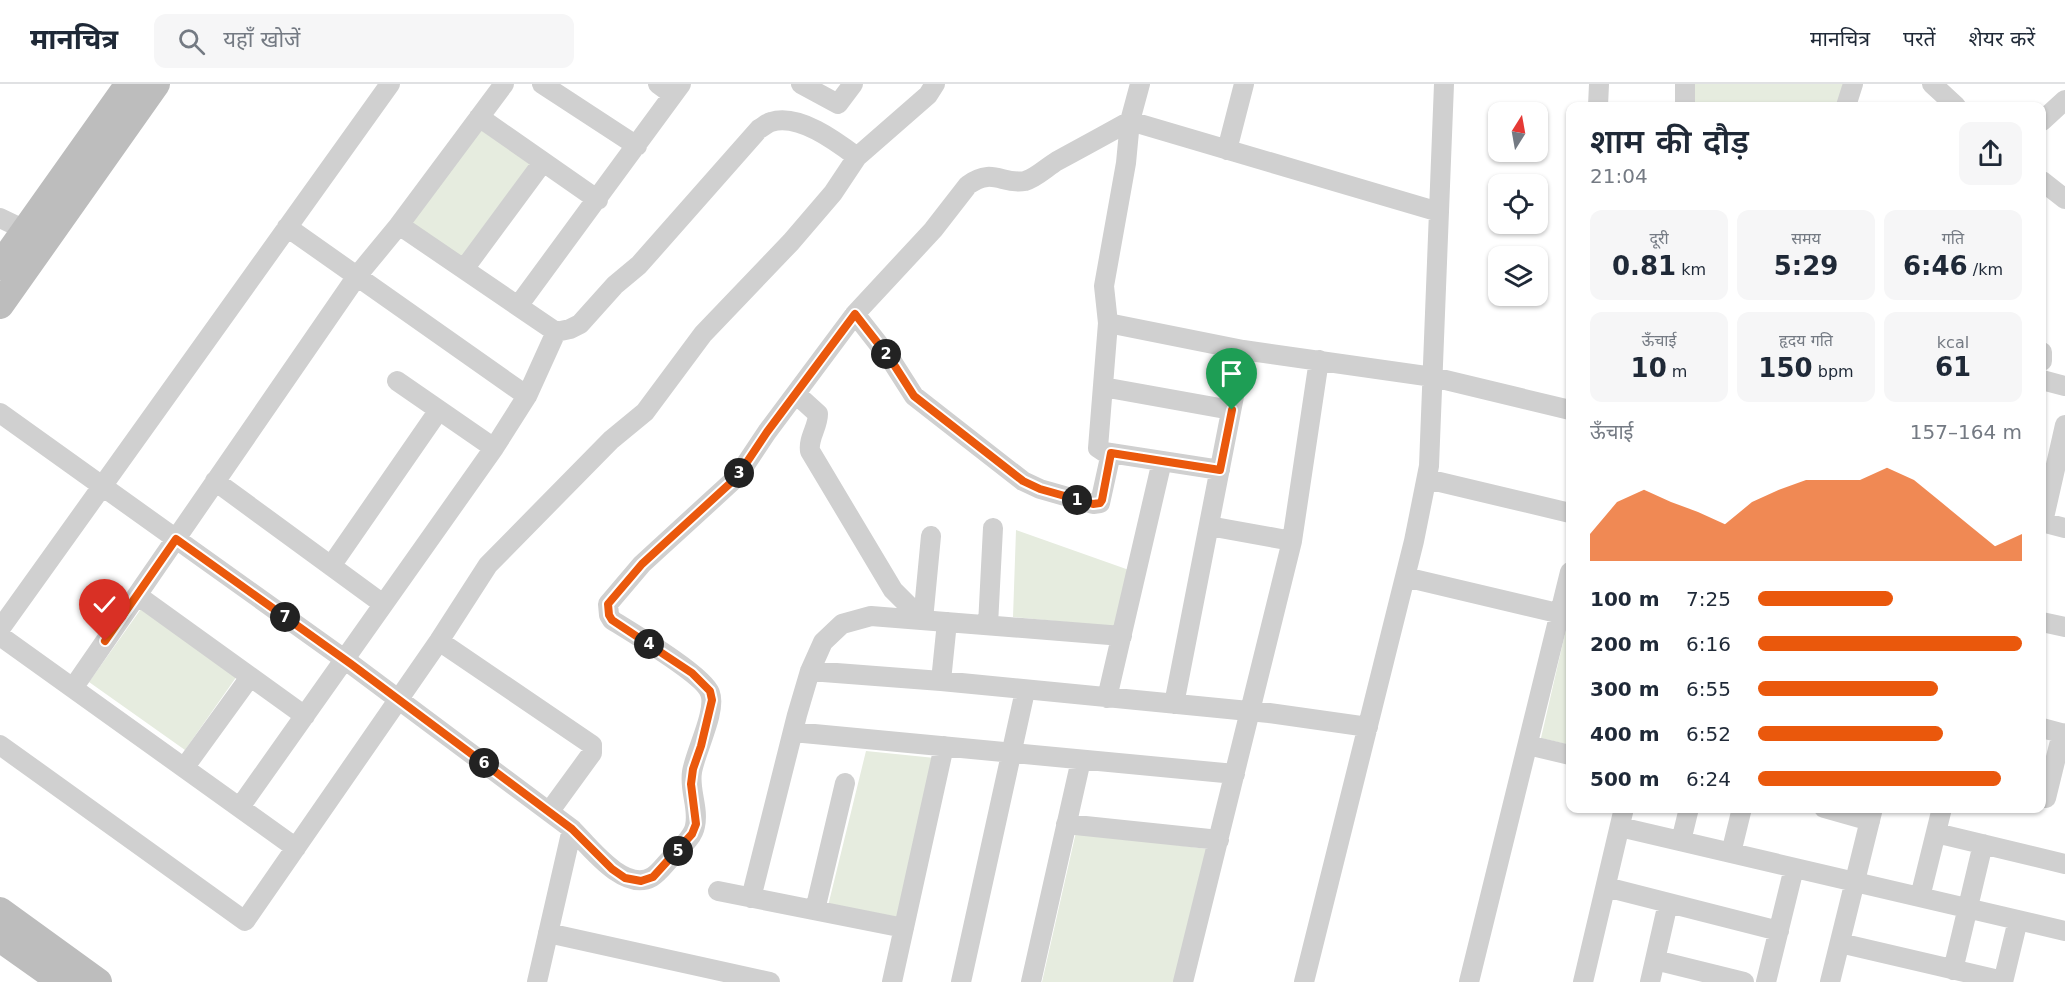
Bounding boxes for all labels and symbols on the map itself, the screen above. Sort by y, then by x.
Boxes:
north arrow [1488,102,1548,162]
pin: 2 [871,339,901,369]
pin [1206,348,1257,410]
pin: 3 [724,458,754,488]
pin: 1 [1062,485,1092,515]
pin [79,579,130,641]
pin: 7 [270,602,300,632]
pin: 4 [634,629,664,659]
pin: 6 [469,748,499,778]
pin: 5 [663,836,693,866]

